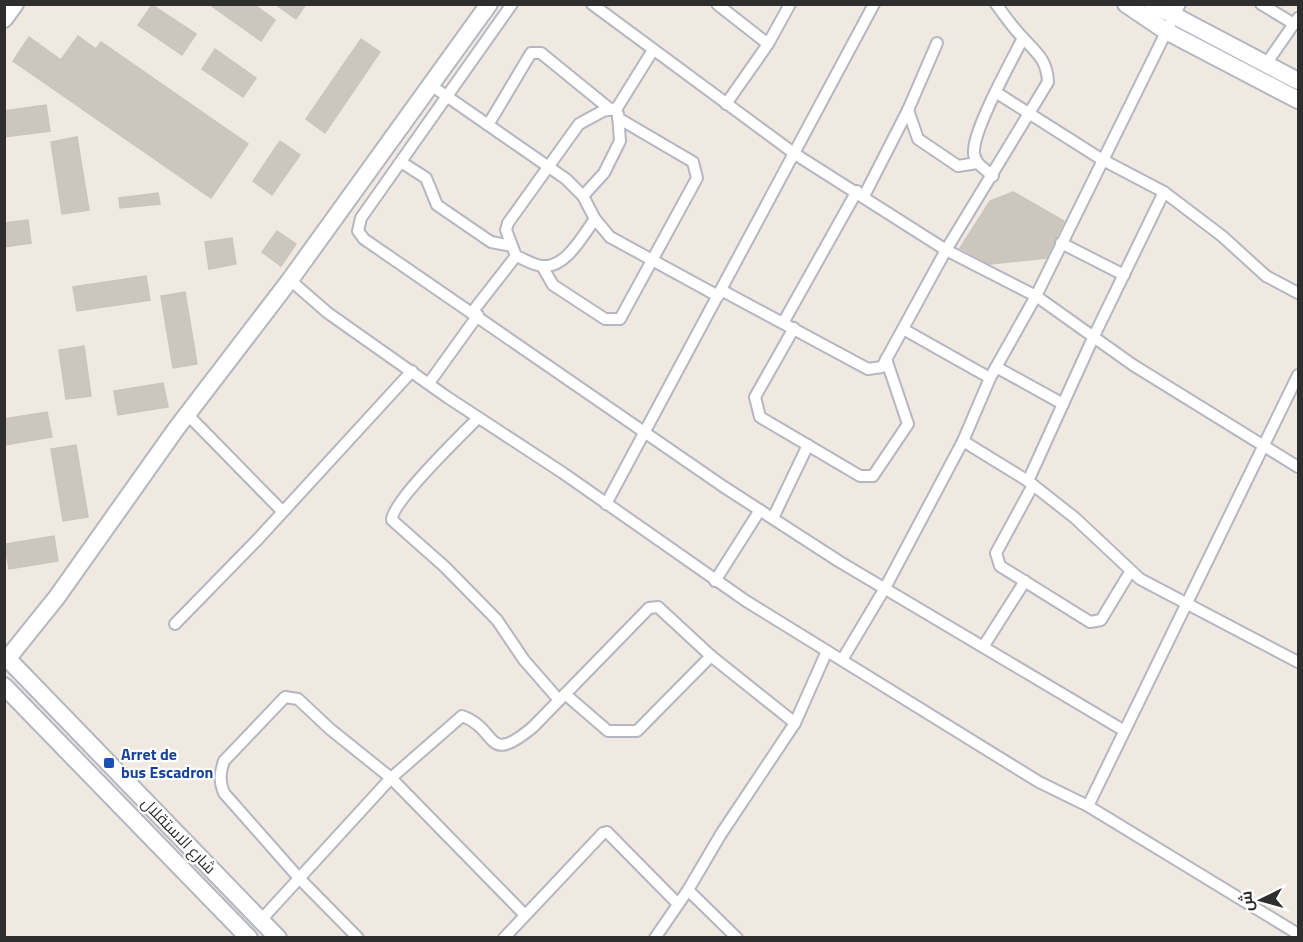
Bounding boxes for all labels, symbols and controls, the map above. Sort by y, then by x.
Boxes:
place label: Arret de bus Escadron [121,742,213,784]
marker: Arret de bus Escadron [102,756,116,770]
street label: شارع الاستقلال [136,791,222,879]
north arrow [1231,870,1291,930]
text: ش [1233,890,1259,913]

